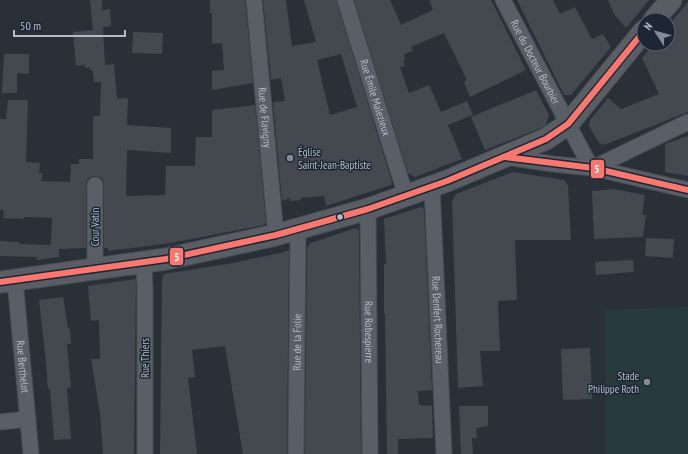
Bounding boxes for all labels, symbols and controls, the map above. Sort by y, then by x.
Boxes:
scale bar [14,12,125,38]
north arrow [636,12,676,52]
street label: Rue du Docteur Bourbier [508,17,563,107]
text: 50 m [20,18,41,33]
text: N [640,20,655,33]
street label: Rue Émile Malezieux [357,57,394,138]
street label: Rue de Flavigny [255,87,275,149]
place label: Église Saint-Jean-Baptiste [298,145,371,172]
marker: Église Saint-Jean-Baptiste [285,153,295,163]
line badge: 5 [590,159,605,179]
text: 5 [594,162,600,176]
street label: Cour Vatin [88,208,102,246]
unlabelled marker [335,212,345,222]
line badge: 5 [169,247,184,266]
text: 5 [174,250,180,264]
street label: Rue Denfert Rochereau [429,276,447,364]
street label: Rue Robespierre [362,301,376,363]
street label: Rue de la Folie [290,313,304,370]
street label: Rue Thiers [138,338,152,378]
street label: Rue Berthelot [14,340,32,394]
place label: Stade Philippe Roth [588,369,639,396]
marker: Stade Philippe Roth [642,377,652,387]

